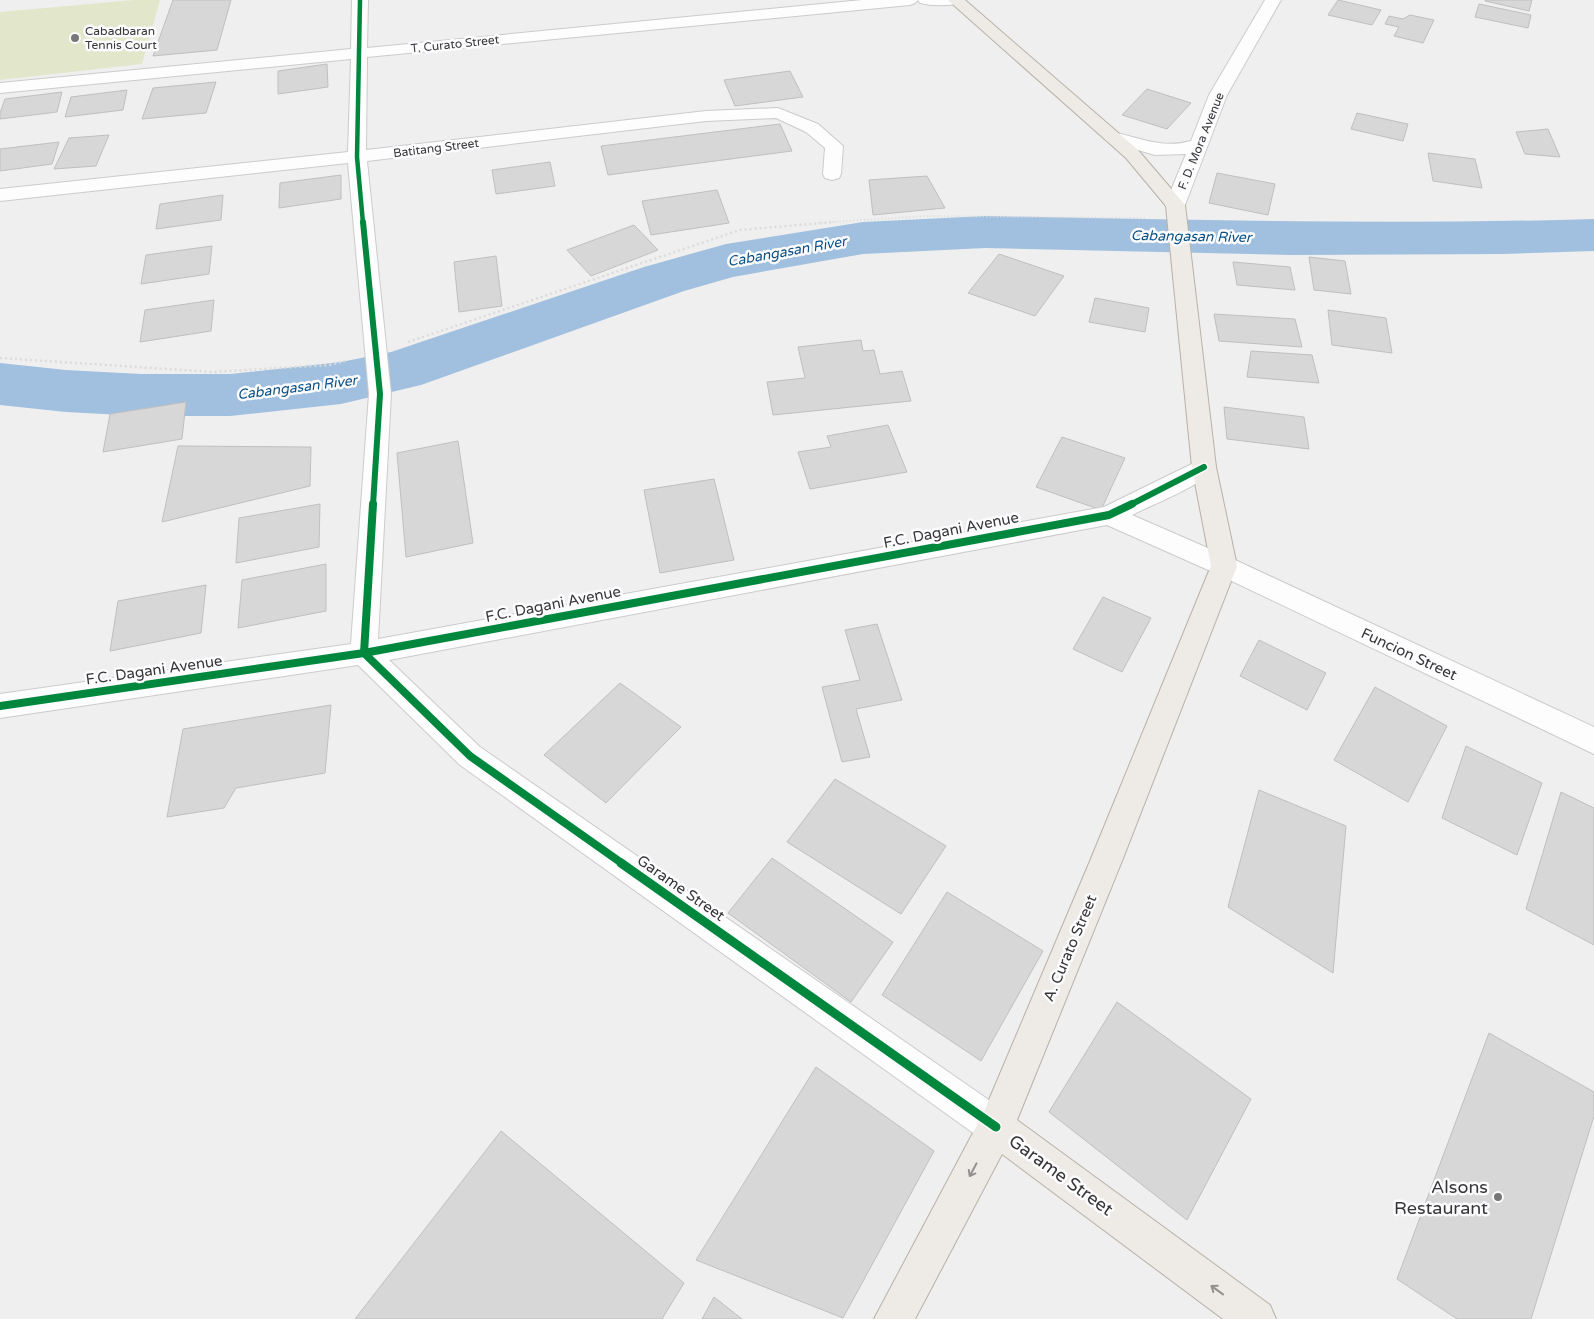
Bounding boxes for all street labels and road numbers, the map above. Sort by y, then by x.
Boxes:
street label: T. Curato Street [410,32,500,56]
street label: F. D. Mora Avenue [1175,90,1227,192]
street label: Batitang Street [392,136,480,160]
street label: F.C. Dagani Avenue [882,508,1020,552]
street label: F.C. Dagani Avenue [484,582,622,626]
street label: Funcion Street [1358,624,1460,684]
street label: F.C. Dagani Avenue [85,652,223,688]
street label: Garame Street [634,851,729,925]
street label: A. Curato Street [1039,892,1101,1004]
street label: Garame Street [1005,1130,1118,1220]

